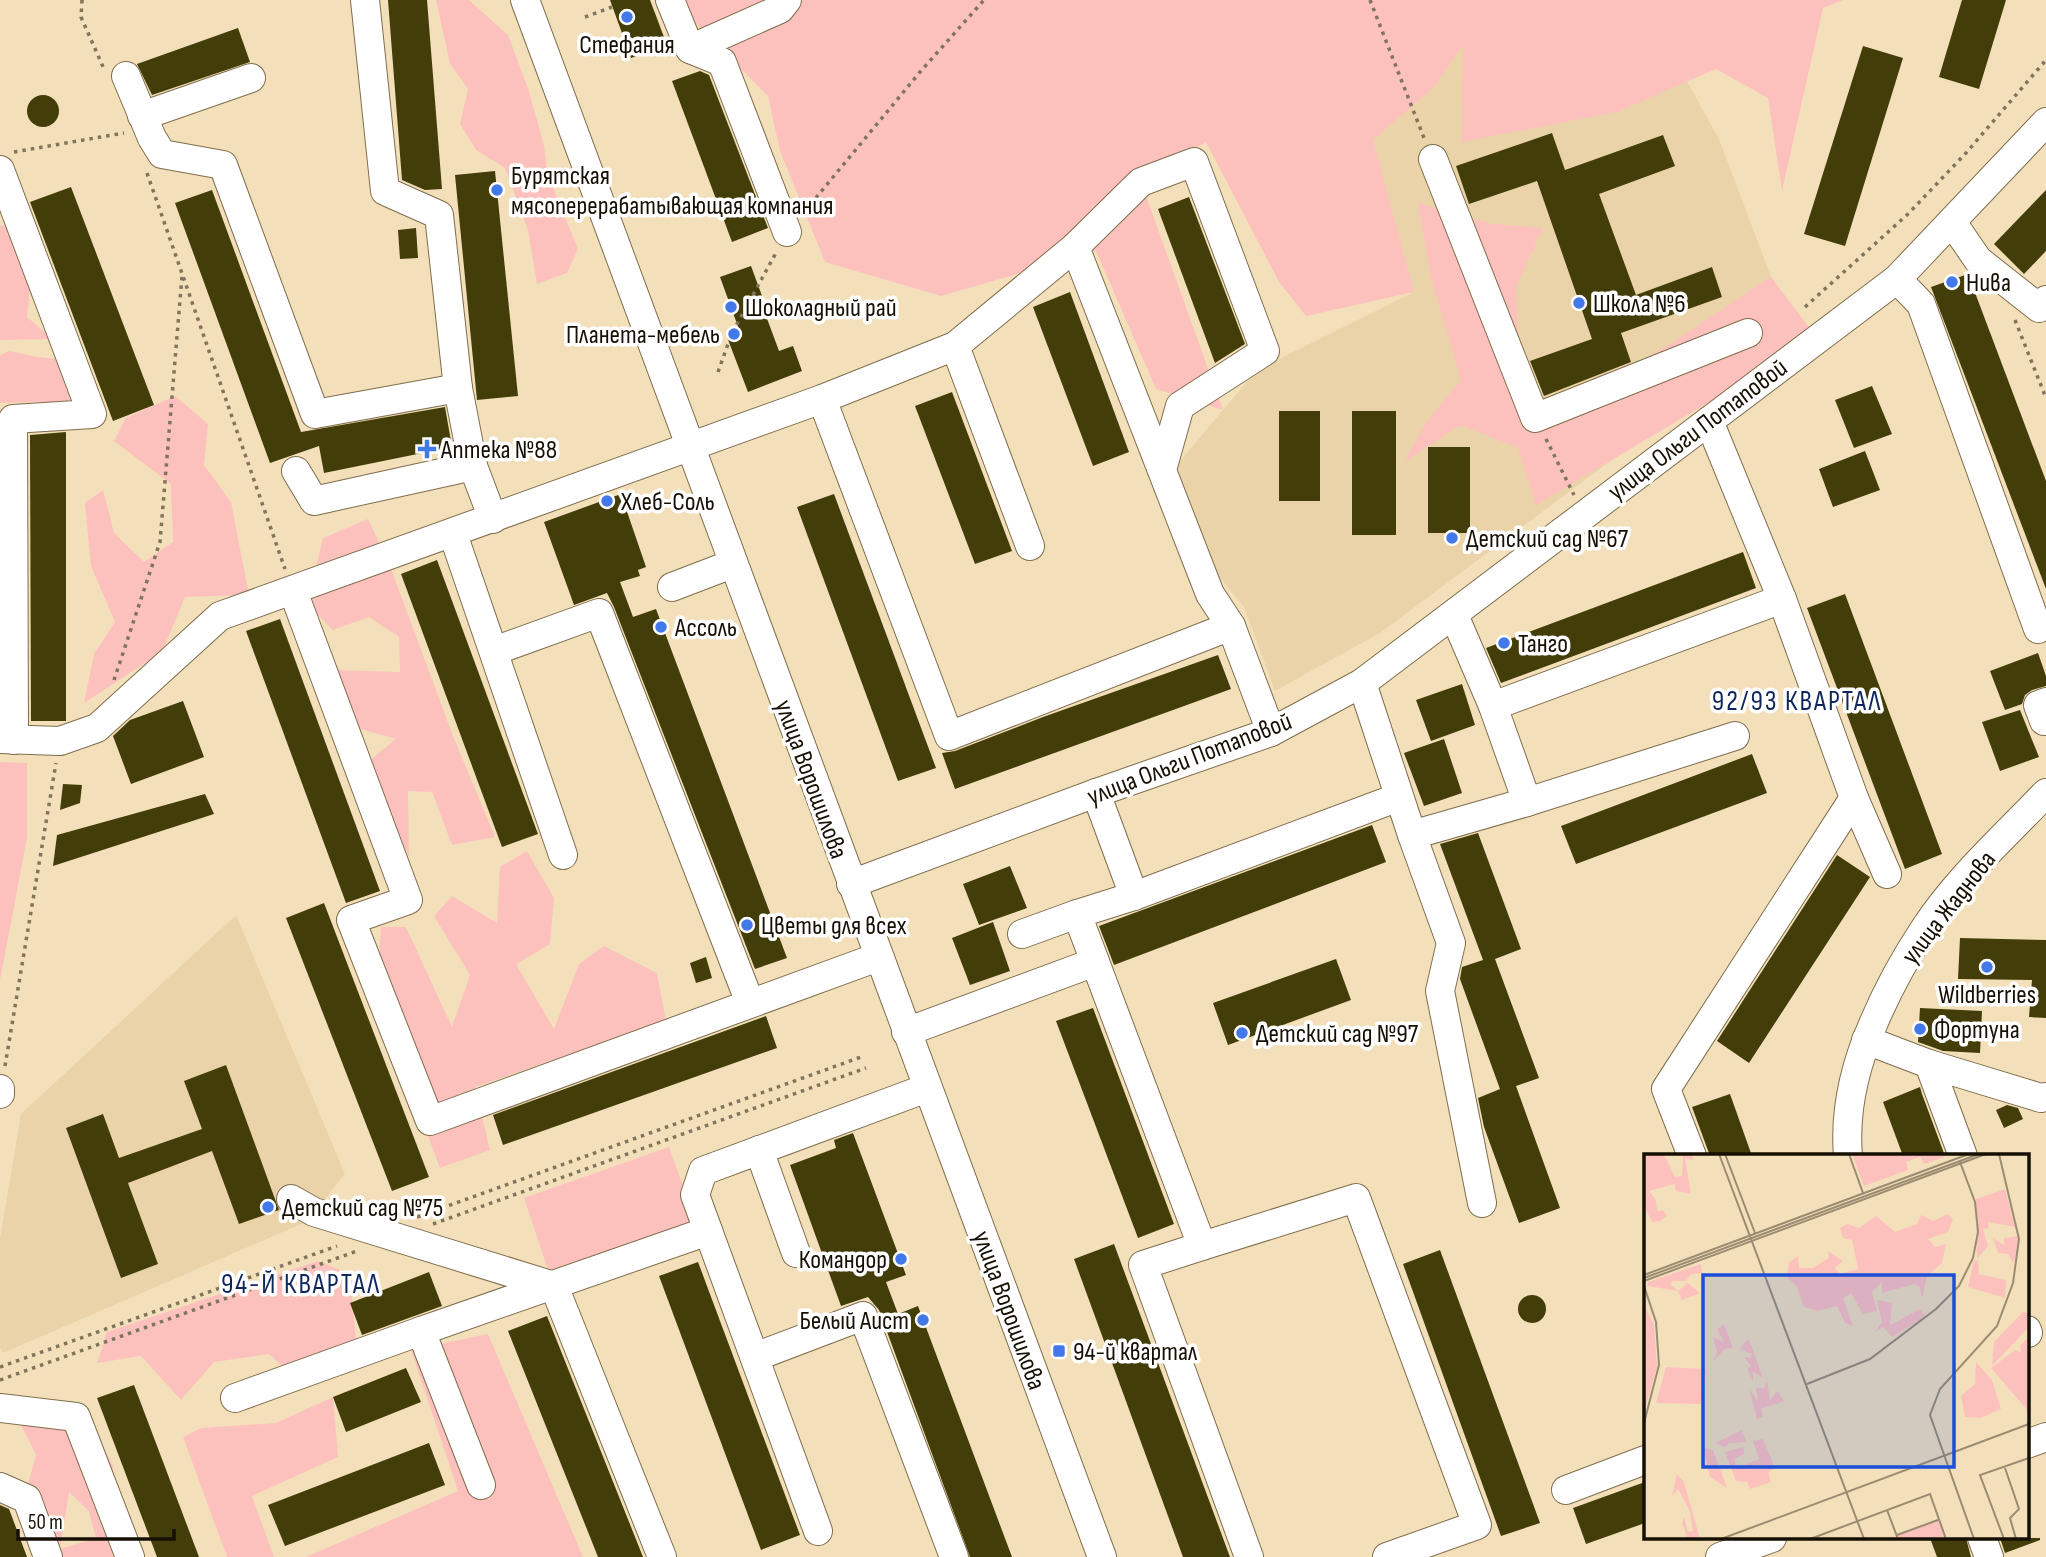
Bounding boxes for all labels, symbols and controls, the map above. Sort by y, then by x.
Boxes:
marker: Стефания [619,9,635,25]
place label: Стефания [579,30,675,61]
place label: Бурятская мясоперерабатывающая компания [511,161,833,222]
marker: Бурятская мясоперерабатывающая компания [489,182,505,198]
place label: Нива [1966,268,2011,299]
marker: Нива [1944,274,1960,290]
place label: Школа №6 [1593,289,1686,320]
place label: Шоколадный рай [745,293,897,324]
marker: Школа №6 [1571,295,1587,311]
marker: Шоколадный рай [723,299,739,315]
place label: Планета-мебель [566,320,720,351]
marker: Планета-мебель [726,326,742,342]
street label: улица Ольги Потаповой [1602,353,1794,508]
place label: Аптека №88 [440,435,557,466]
marker: Аптека №88 [419,441,435,457]
place label: Хлеб-Соль [620,487,715,518]
marker: Хлеб-Соль [599,493,615,509]
place label: Детский сад №67 [1466,524,1629,555]
marker: Детский сад №67 [1444,530,1460,546]
place label: Ассоль [674,613,737,644]
marker: Ассоль [653,619,669,635]
place label: Танго [1518,629,1568,660]
marker: Танго [1496,635,1512,651]
district label: 92/93 КВАРТАЛ [1712,685,1882,718]
street label: улица Ворошилова [767,696,854,863]
street label: улица Ольги Потаповой [1083,706,1296,813]
street label: улица Жаднова [1895,845,2003,971]
place label: Цветы для всех [761,911,907,942]
marker: Цветы для всех [739,917,755,933]
marker: Wildberries [1979,959,1995,975]
place label: Wildberries [1938,980,2036,1011]
place label: Фортуна [1934,1015,2020,1046]
place label: Детский сад №97 [1256,1019,1419,1050]
marker: Фортуна [1912,1021,1928,1037]
marker: Детский сад №97 [1234,1025,1250,1041]
inset map [1644,1154,2028,1540]
place label: Детский сад №75 [282,1193,443,1224]
marker: Детский сад №75 [260,1199,276,1215]
street label: улица Ворошилова [965,1227,1052,1394]
place label: Командор [799,1245,887,1276]
marker: Командор [893,1251,909,1267]
district label: 94-Й КВАРТАЛ [221,1268,381,1301]
place label: Белый Аист [799,1306,909,1337]
marker: Белый Аист [915,1312,931,1328]
place label: 94-й квартал [1073,1337,1198,1368]
marker: 94-й квартал [1051,1343,1067,1359]
scale bar [18,1498,173,1542]
text: 50 m [28,1510,63,1535]

